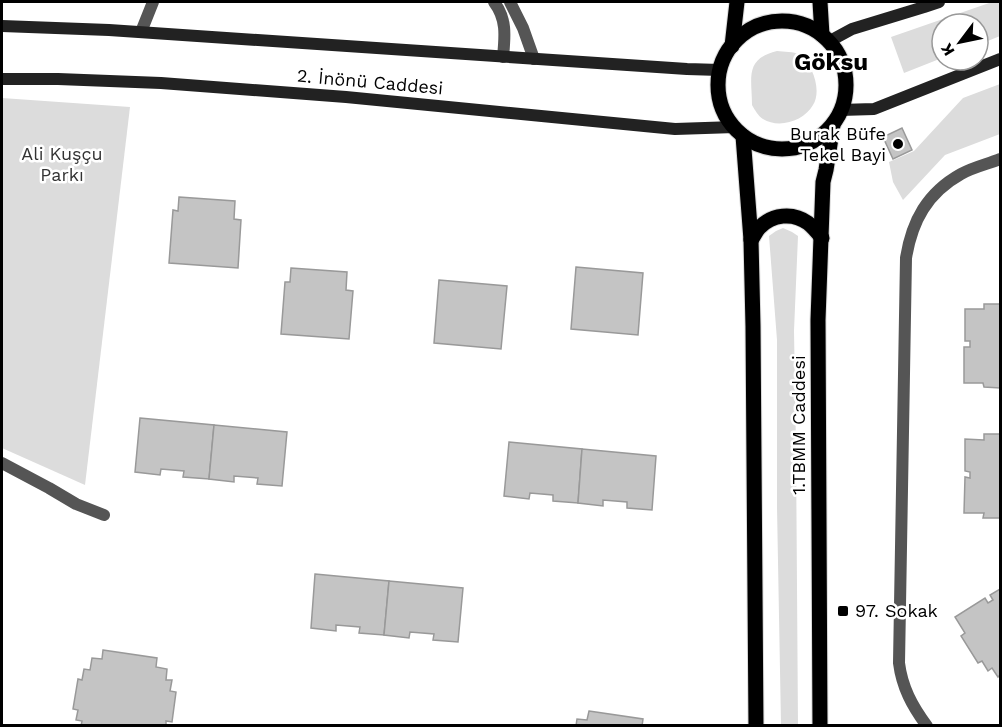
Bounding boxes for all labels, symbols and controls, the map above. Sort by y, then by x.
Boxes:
north arrow [930,12,990,72]
text: K [937,40,959,59]
district label: Göksu [794,48,868,76]
street label: 2. İnönü Caddesi [296,65,444,98]
place label: Burak Büfe Tekel Bayi [790,123,886,165]
marker: Burak Büfe Tekel Bayi [891,137,905,151]
park label: Ali Kuşçu Parkı [21,143,103,185]
street label: 1.TBMM Caddesi [788,355,809,495]
place label: 97. Sokak [855,600,938,621]
marker: 97. Sokak [836,604,850,618]

